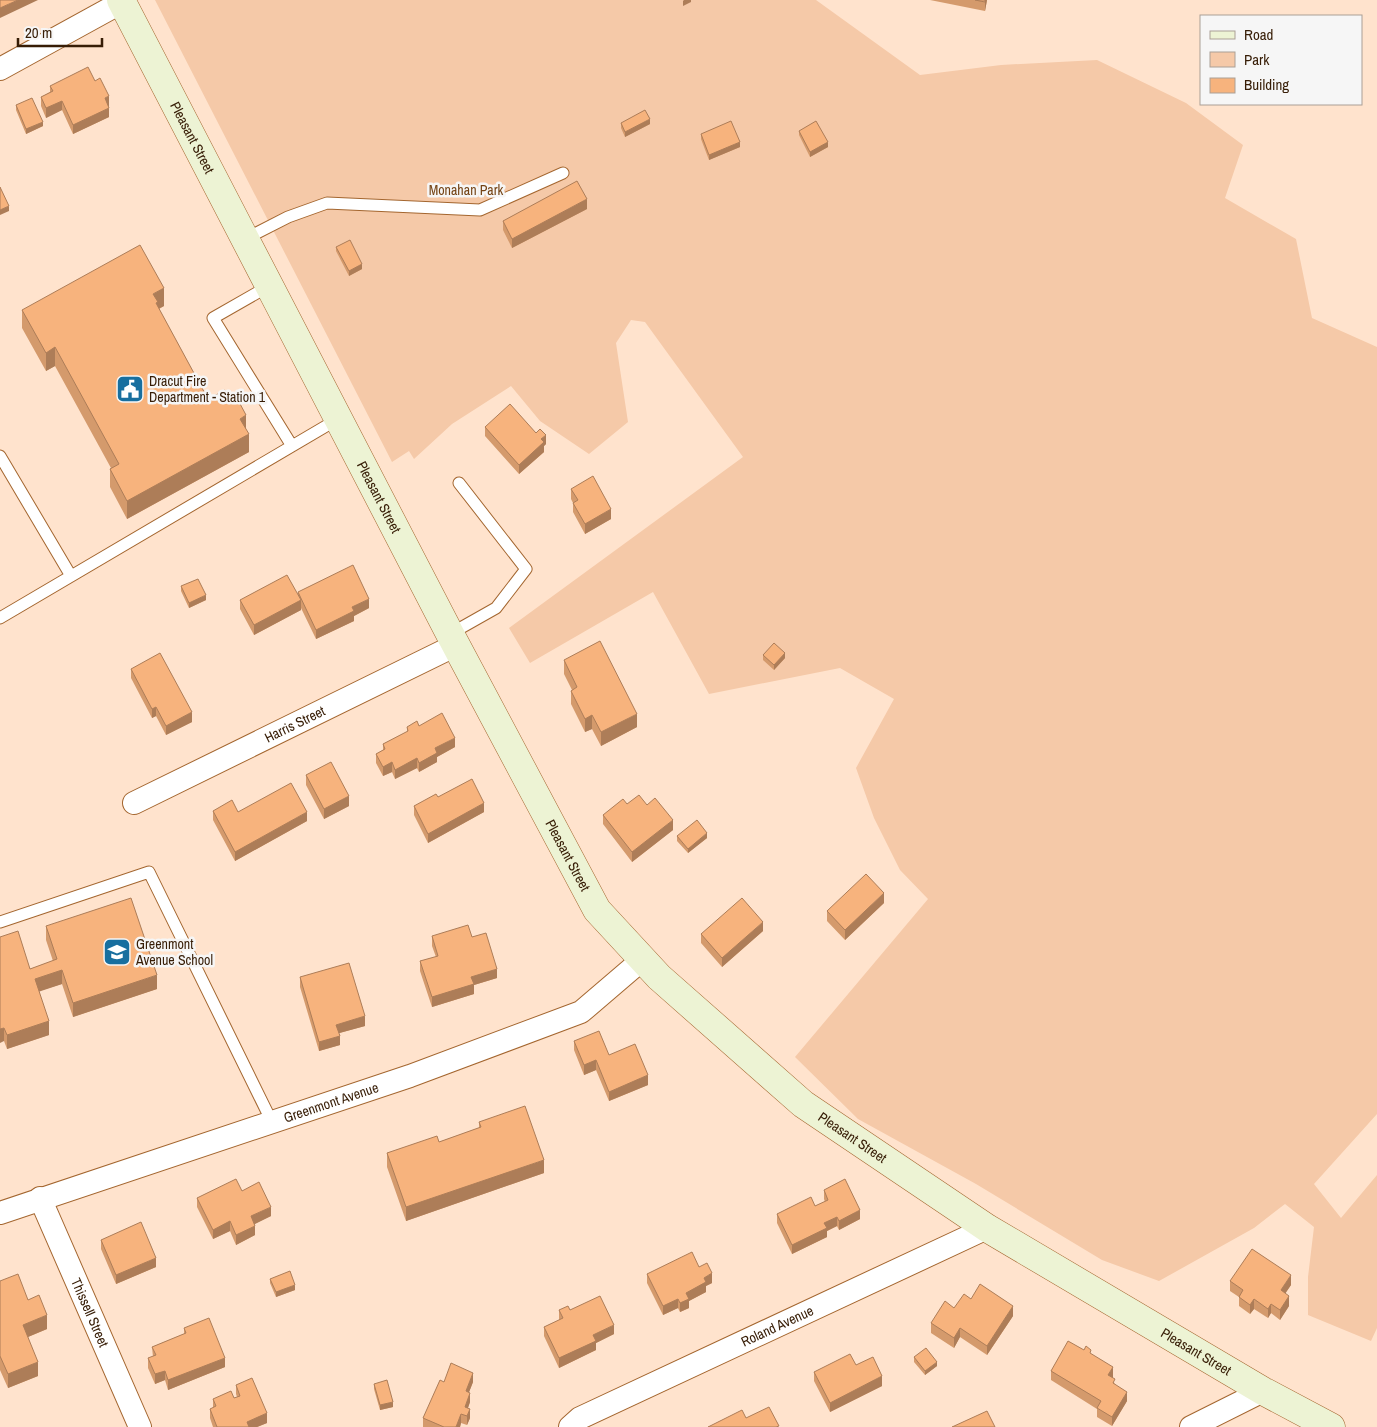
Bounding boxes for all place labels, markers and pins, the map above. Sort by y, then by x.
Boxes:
place label: Dracut Fire Department - Station 1 [149,372,266,406]
public building icon: Dracut Fire Department - Station 1 [115,374,145,404]
place label: Greenmont Avenue School [135,935,213,969]
school or university icon: Greenmont Avenue School [102,937,132,967]

